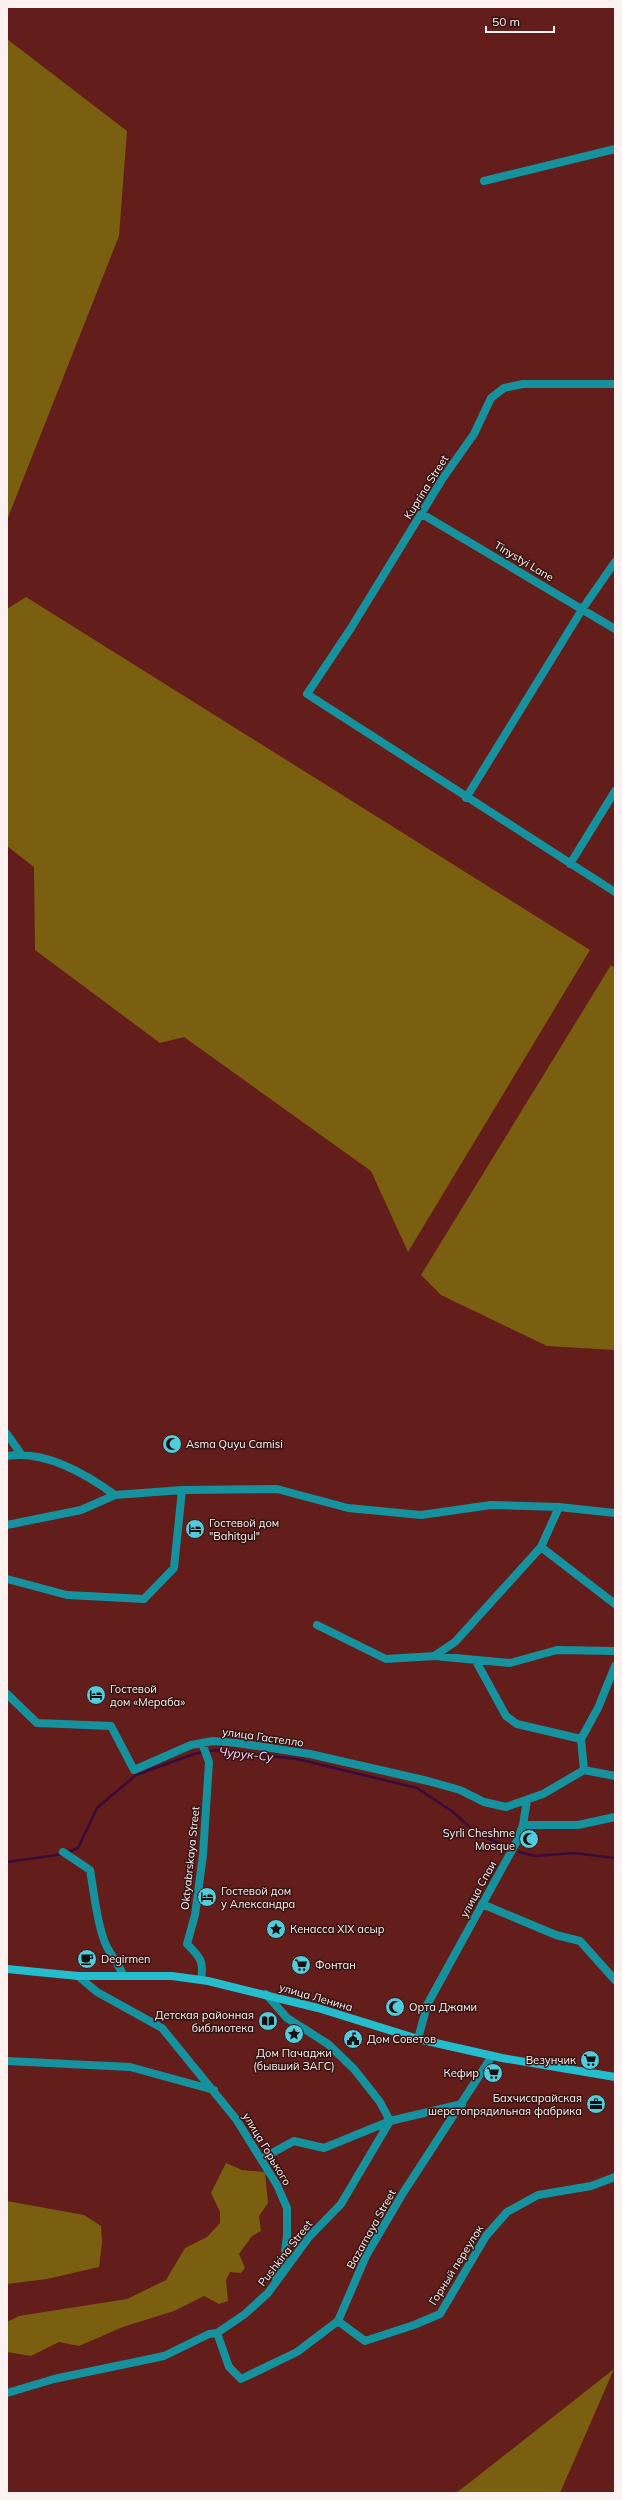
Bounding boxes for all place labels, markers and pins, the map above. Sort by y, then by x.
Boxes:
mosque icon: Asma Quyu Camisi [161,1433,183,1455]
place label: Asma Quyu Camisi [186,1437,283,1451]
place label: Гостевой дом "Bahitgul" [209,1516,279,1543]
hotel icon: Гостевой дом "Bahitgul" [184,1518,206,1540]
place label: Гостевой дом «Мераба» [110,1682,185,1709]
hotel icon: Гостевой дом «Мераба» [85,1684,107,1706]
place label: Syrli Cheshme Mosque [443,1826,515,1853]
mosque icon: Syrli Cheshme Mosque [518,1828,540,1850]
place label: Гостевой дом у Александра [221,1884,295,1911]
hotel icon: Гостевой дом у Александра [196,1886,218,1908]
place icon: Кенасса XIX асыр [265,1918,287,1940]
place label: Кенасса XIX асыр [290,1922,385,1936]
cafe icon: Degirmen [76,1948,98,1970]
place label: Degirmen [101,1952,151,1966]
supermarket icon: Фонтан [290,1954,312,1976]
place label: Фонтан [315,1958,356,1972]
mosque icon: Орта Джами [384,1996,406,2018]
place label: Орта Джами [409,2000,477,2014]
place label: Детская районная библиотека [155,2008,254,2035]
library icon: Детская районная библиотека [257,2010,279,2032]
place icon: Дом Пачаджи (бывший ЗАГС) [283,2023,305,2045]
public building icon: Дом Советов [342,2028,364,2050]
place label: Дом Советов [367,2032,436,2046]
place label: Дом Пачаджи (бывший ЗАГС) [253,2046,335,2073]
supermarket icon: Везунчик [579,2049,601,2071]
place label: Везунчик [526,2053,576,2067]
supermarket icon: Кефир [482,2062,504,2084]
place label: Кефир [444,2066,479,2080]
place label: Бахчисарайская шерстопрядильная фабрика [428,2091,582,2118]
office icon: Бахчисарайская шерстопрядильная фабрика [585,2093,607,2115]

